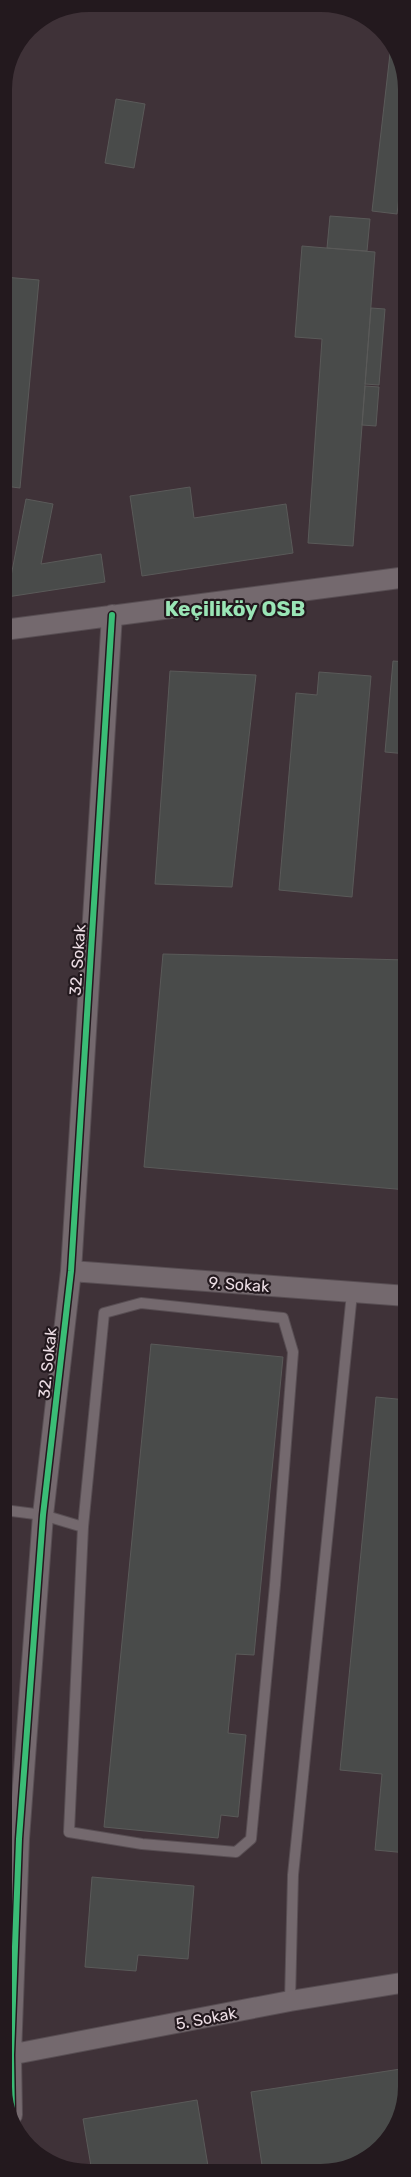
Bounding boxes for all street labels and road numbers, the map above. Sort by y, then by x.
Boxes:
street label: 32. Sokak [66,923,90,996]
street label: 9. Sokak [208,1273,271,1296]
street label: 32. Sokak [34,1326,61,1399]
street label: 5. Sokak [174,2003,239,2034]

